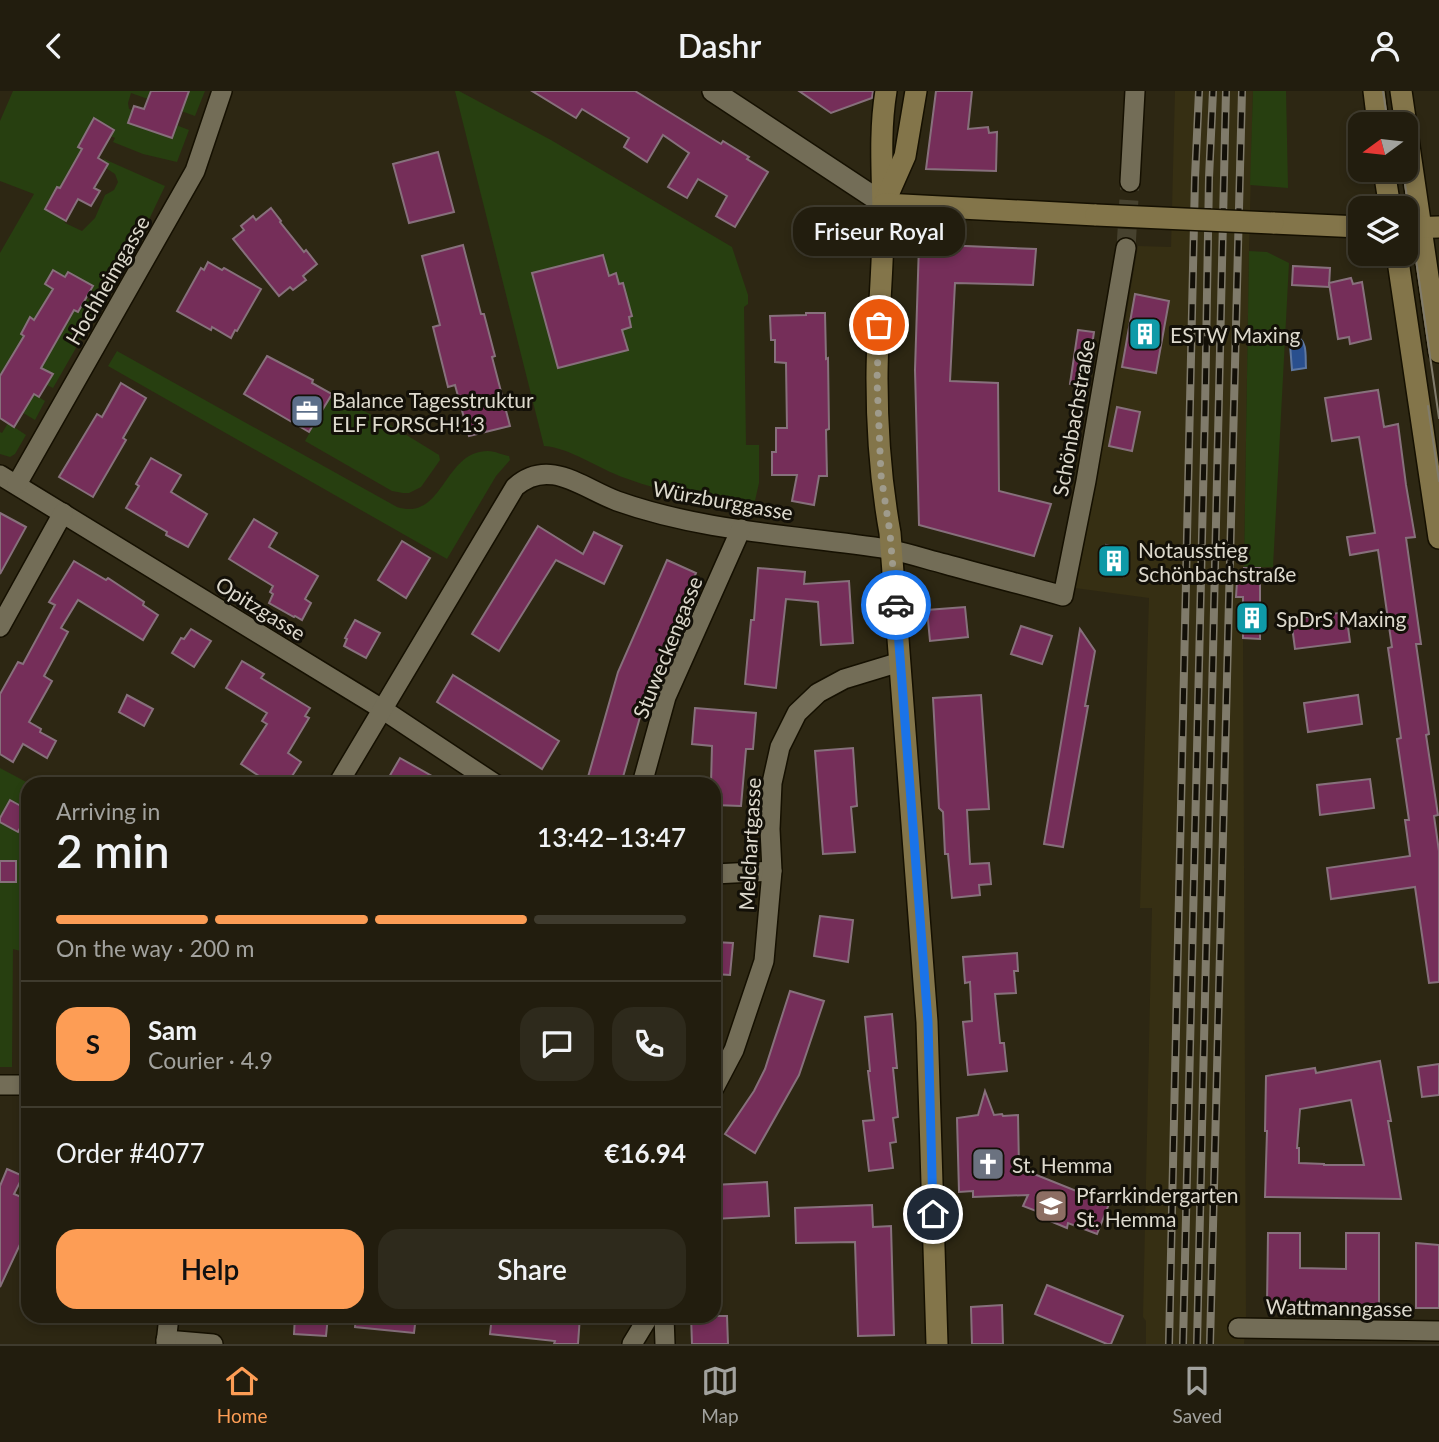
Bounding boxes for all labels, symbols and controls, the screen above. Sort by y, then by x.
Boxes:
text: Dashr [678,26,761,65]
icon: back [35,27,73,65]
icon: person [1366,27,1404,65]
north arrow [1348,112,1418,182]
map controls [1348,112,1418,266]
button: layers [1348,196,1418,266]
callout: Friseur Royal [793,206,965,255]
street label: Hochheimgasse [60,211,154,349]
text: Friseur Royal [814,217,944,245]
pin [849,295,909,355]
icon: bag [860,306,898,344]
building icon: ESTW Maxing [1126,315,1164,353]
place label: ESTW Maxing [1170,322,1301,347]
street label: Schönbachstraße [1047,338,1099,498]
place label: Balance Tagesstruktur ELF FORSCH!13 [332,387,534,436]
office icon: Balance Tagesstruktur ELF FORSCH!13 [288,392,326,430]
street label: Würzburggasse [651,475,795,525]
place label: Notausstieg Schönbachstraße [1138,537,1296,586]
building icon: Notausstieg Schönbachstraße [1095,542,1133,580]
courier [861,570,931,640]
street label: Opitzgasse [212,571,310,645]
street label: Stuweckengasse [627,572,707,722]
icon: car [877,586,915,624]
building icon: SpDrS Maxing [1233,599,1271,637]
place label: SpDrS Maxing [1276,606,1407,631]
street label: Melchartgasse [733,777,765,911]
text: Arriving in [56,797,160,825]
text: 13:42–13:47 [537,821,686,853]
text: 2 min [56,823,170,878]
text: On the way · 200 m [56,934,255,962]
button: chat [520,1007,594,1081]
button: phone [612,1007,686,1081]
text: Sam [148,1014,197,1046]
text: S [86,1028,100,1060]
text: Courier · 4.9 [148,1046,273,1074]
text: Order #4077 [56,1137,205,1169]
text: €16.94 [604,1137,686,1169]
church icon: St. Hemma [969,1145,1007,1183]
place label: St. Hemma [1012,1152,1113,1177]
place label: Pfarrkindergarten St. Hemma [1076,1182,1239,1231]
pin [903,1184,963,1244]
school or university icon: Pfarrkindergarten St. Hemma [1032,1187,1070,1225]
icon: home [914,1195,952,1233]
button: Help [56,1229,364,1309]
button: Share [378,1229,686,1309]
street label: Wattmanngasse [1265,1293,1413,1321]
tab: Home [217,1362,267,1427]
tab: Map [701,1362,739,1427]
tab: Saved [1173,1362,1222,1427]

